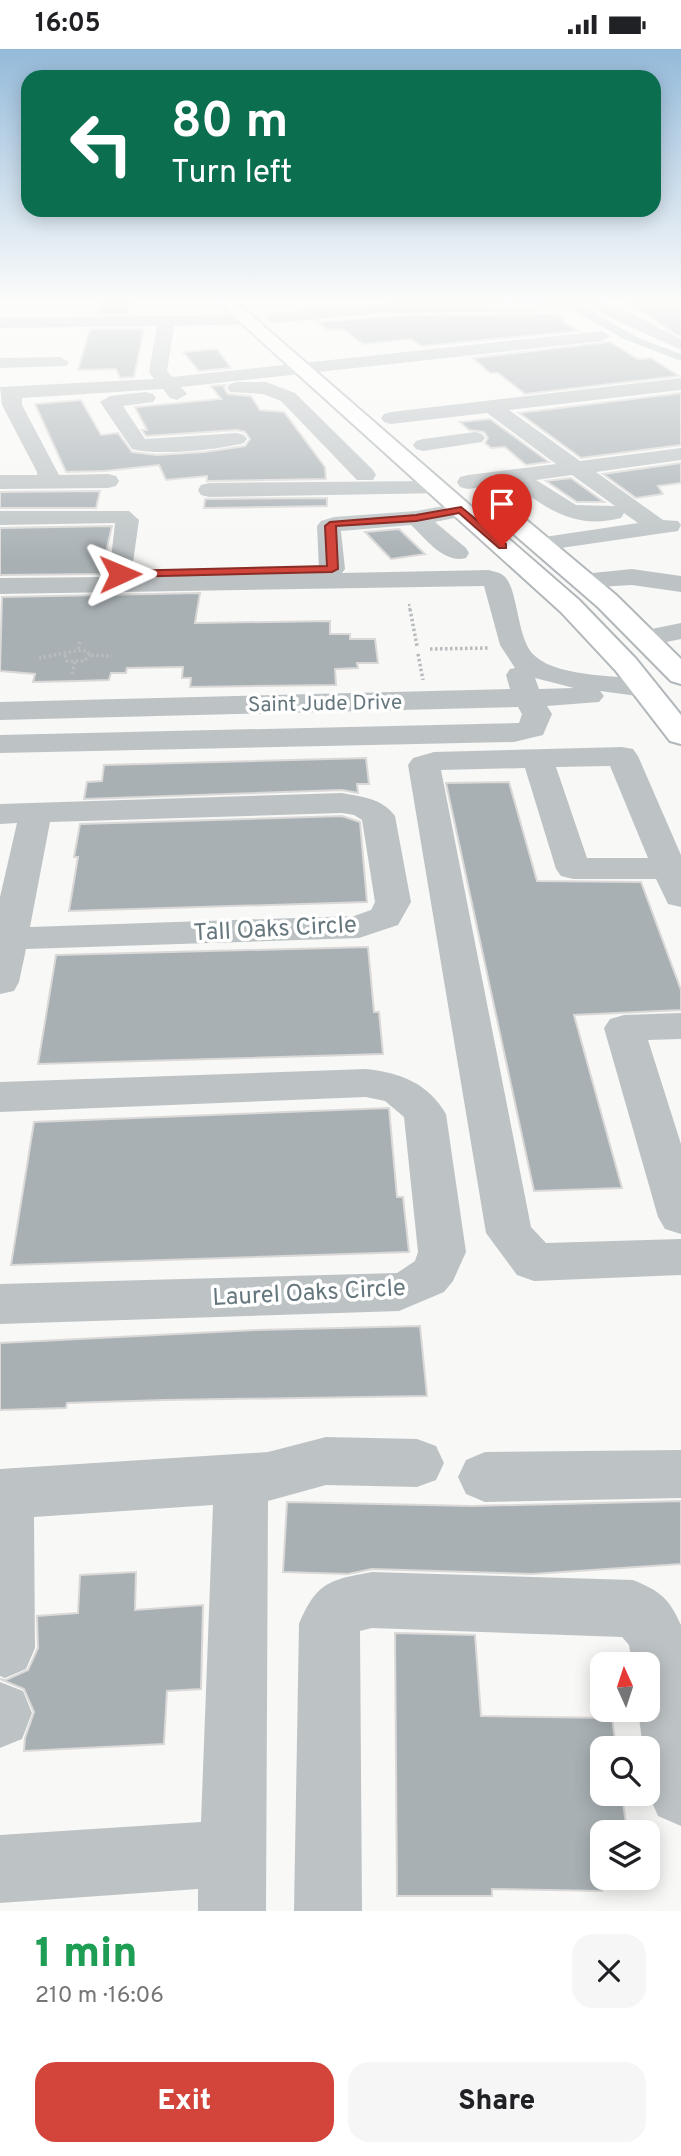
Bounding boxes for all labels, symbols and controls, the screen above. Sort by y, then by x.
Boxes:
text: 16:05 [35,8,101,41]
text: 80 m [171,93,288,155]
icon: left [56,98,147,189]
text: Turn left [171,154,292,194]
pin [472,474,532,546]
icon: arrive [483,485,521,523]
position arrow [83,537,157,611]
street label: Saint Jude Drive [248,690,402,719]
street label: Tall Oaks Circle [193,911,358,949]
street label: Laurel Oaks Circle [212,1274,407,1314]
north arrow [590,1652,660,1722]
map controls [590,1652,660,1890]
button: search [590,1736,660,1806]
button: layers [590,1820,660,1890]
text: 1 min [35,1929,138,1982]
button: close [572,1934,646,2008]
text: 210 m · 16:06 [35,1982,164,2011]
button: Exit [35,2062,334,2142]
button: Share [348,2062,646,2142]

